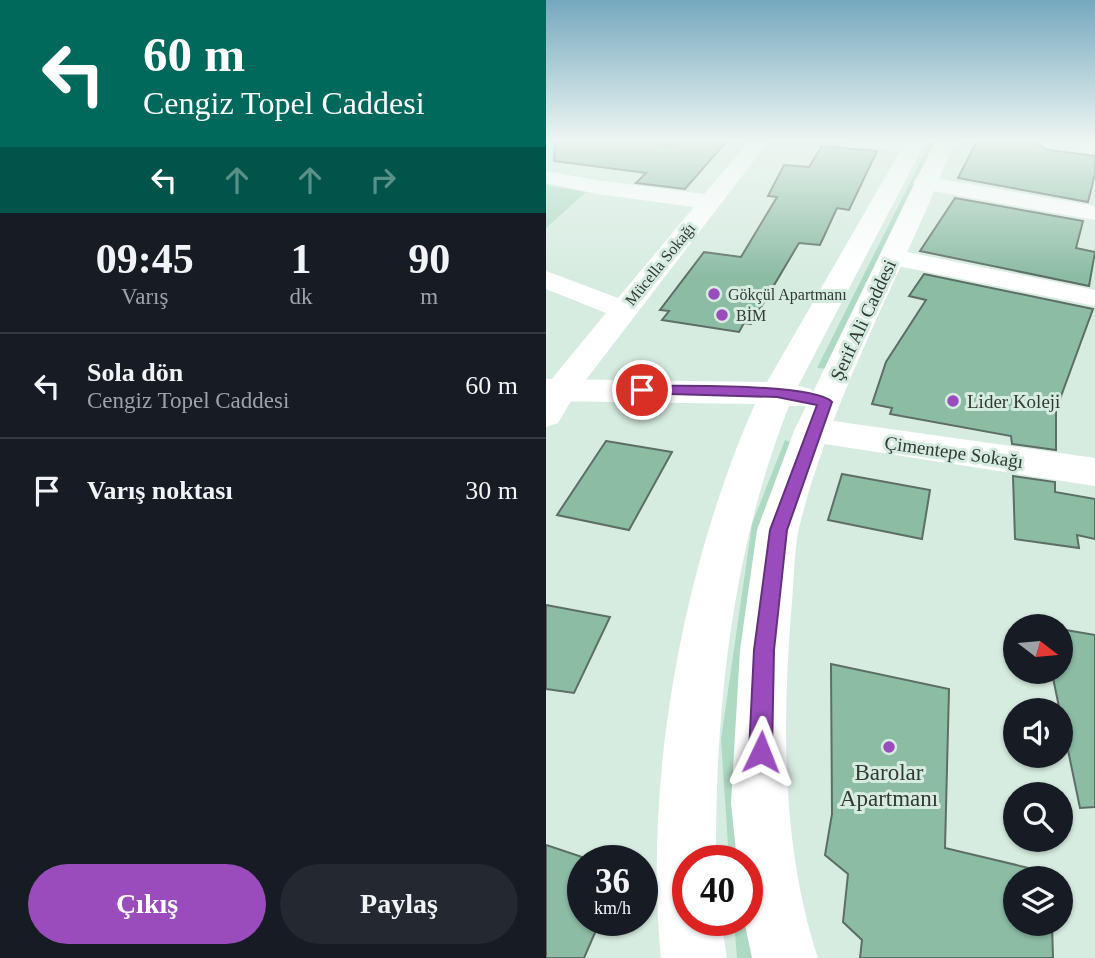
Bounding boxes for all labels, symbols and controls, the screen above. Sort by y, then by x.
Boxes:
text: 60 m [143,27,245,82]
icon: left [28,28,119,119]
text: Cengiz Topel Caddesi [143,85,425,121]
icon: left [145,161,183,199]
icon: ahead [218,161,256,199]
icon: ahead [291,161,329,199]
icon: right [364,161,402,199]
street label: Mücella Sokağı [622,219,699,309]
text: 09:45 [96,236,194,282]
text: 1 [291,236,312,282]
text: 90 [408,236,450,282]
street label: Şerif Ali Caddesi [826,256,900,384]
text: Varış [121,284,168,309]
text: dk [290,284,313,309]
text: m [420,284,438,309]
marker: Gökçül Apartmanı [706,286,722,302]
place label: Gökçül Apartmanı [728,286,847,304]
marker: BİM [714,307,730,323]
place label: BİM [736,307,766,324]
text: Sola dön [87,358,183,387]
pin [612,360,672,420]
icon: left [28,367,66,405]
text: 60 m [465,371,518,400]
icon: arrive [623,371,661,409]
text: Cengiz Topel Caddesi [87,388,289,413]
place label: Lider Koleji [967,391,1060,412]
marker: Lider Koleji [945,393,961,409]
street label: Çimentepe Sokağı [883,432,1025,472]
icon: arrive [28,472,66,510]
text: Varış noktası [87,476,233,505]
text: 30 m [465,476,518,505]
north arrow [1003,614,1073,684]
map controls [1003,614,1073,936]
button: sound [1003,698,1073,768]
position arrow [724,715,798,789]
marker: Barolar Apartmanı [881,739,897,755]
place label: Barolar Apartmanı [840,760,938,811]
button: search [1003,782,1073,852]
speed limit sign: 40 [672,845,763,936]
text: 36 [595,862,630,901]
button: Çıkış [28,864,266,944]
button: Paylaş [280,864,518,944]
button: layers [1003,866,1073,936]
text: km/h [594,898,631,918]

